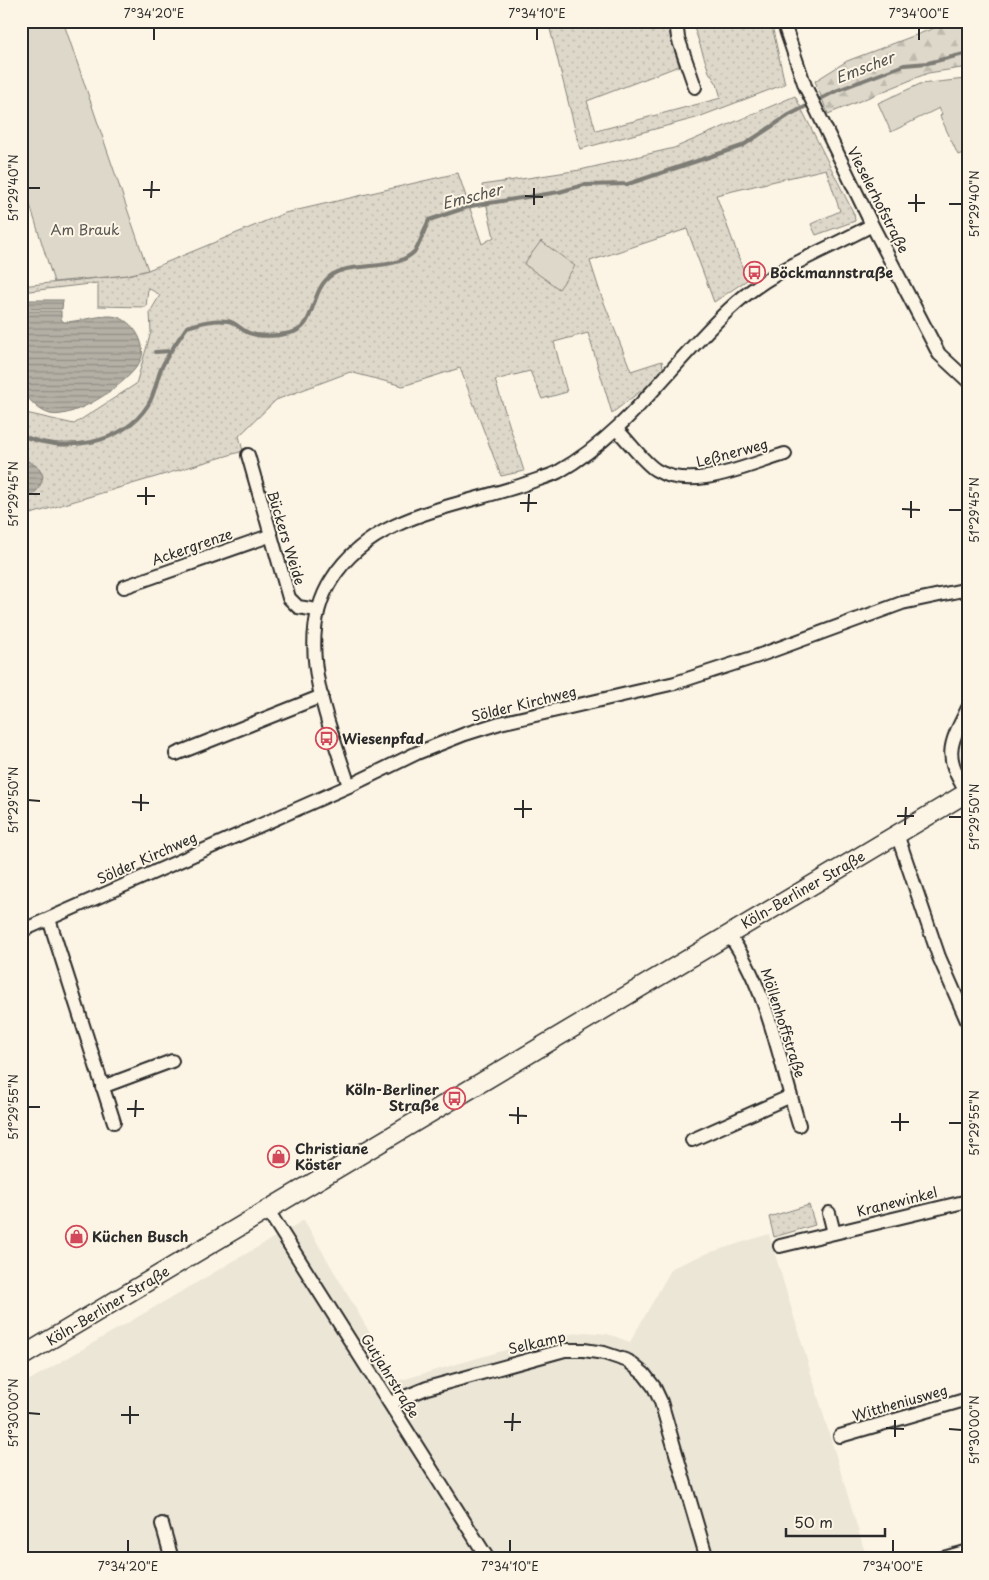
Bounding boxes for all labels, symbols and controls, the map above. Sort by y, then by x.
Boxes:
text: 7°34'20"E [124,4,184,22]
text: 7°34'10"E [508,4,566,22]
text: 7°34'00"E [889,4,949,22]
water label: Emscher [832,44,899,88]
street label: Vieselerhofstraße [843,143,914,257]
text: 51°29'40"N [4,154,22,222]
text: 51°29'40"N [965,170,983,238]
water label: Emscher [439,176,506,214]
park label: Am Brauk [50,219,120,240]
bus stop icon: Böckmannstraße [742,261,766,285]
place label: Böckmannstraße [770,262,894,283]
street label: Leßnerweg [694,433,770,472]
text: 51°29'45"N [4,461,22,527]
text: 51°29'45"N [965,477,983,543]
street label: Bückers Weide [262,488,311,587]
street label: Ackergrenze [149,523,235,570]
street label: Sölder Kirchweg [469,680,579,727]
bus stop icon: Wiesenpfad [314,727,338,751]
place label: Wiesenpfad [342,728,424,749]
text: 51°29'50"N [4,767,22,833]
text: 51°29'50"N [965,784,983,850]
street label: Sölder Kirchweg [93,826,200,889]
street label: Köln-Berliner Straße [737,845,869,934]
street label: Möllenhoffstraße [756,965,811,1080]
text: 51°29'55"N [4,1074,22,1140]
place label: Köln-Berliner Straße [345,1079,440,1116]
bus stop icon: Köln-Berliner Straße [443,1086,467,1110]
text: 51°29'55"N [965,1090,983,1156]
place label: Christiane Köster [295,1138,368,1175]
shop icon: Christiane Köster [267,1145,291,1169]
street label: Kranewinkel [854,1181,939,1222]
shop icon: Küchen Busch [64,1225,88,1249]
place label: Küchen Busch [92,1226,188,1247]
street label: Köln-Berliner Straße [42,1261,173,1351]
street label: Selkamp [506,1326,568,1359]
street label: Gutjahrstraße [356,1329,425,1422]
text: 51°30'00"N [4,1378,22,1448]
street label: Wittheniusweg [850,1379,950,1426]
text: 51°30'00"N [965,1395,983,1465]
scale bar [786,1505,885,1537]
text: 50 m [794,1510,833,1533]
text: 7°34'20"E [98,1557,158,1575]
text: 7°34'10"E [481,1557,539,1575]
text: 7°34'00"E [863,1557,923,1575]

